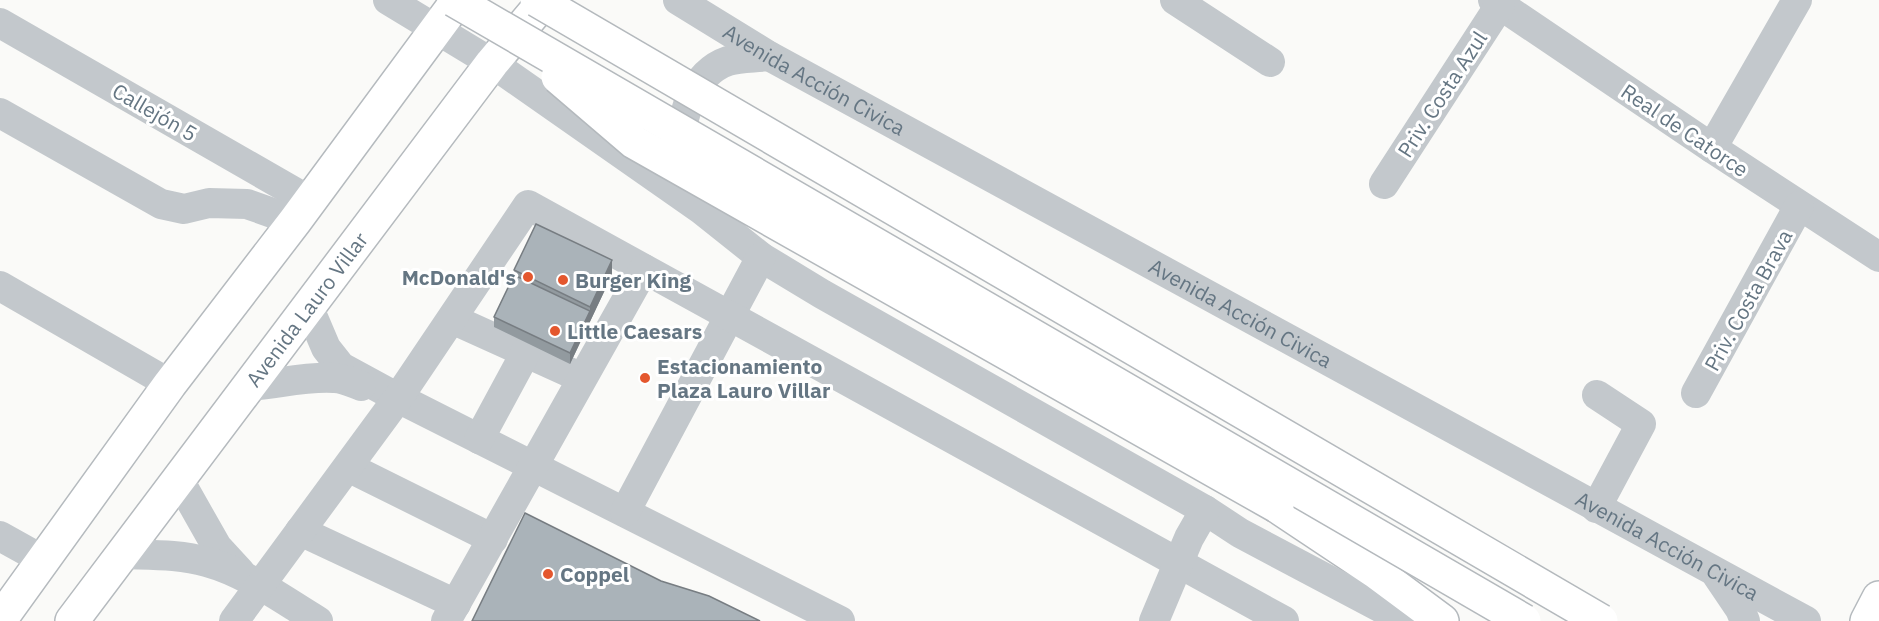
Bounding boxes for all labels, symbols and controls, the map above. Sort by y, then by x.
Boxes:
street label: Avenida Acción Civica [718,17,910,142]
street label: Priv. Costa Azul [1391,25,1493,162]
street label: Callejón 5 [107,76,203,148]
street label: Real de Catorce [1616,77,1754,183]
street label: Priv. Costa Brava [1698,224,1798,376]
street label: Avenida Lauro Villar [239,226,374,392]
street label: Avenida Acción Civica [1144,252,1337,374]
place label: McDonald's [402,263,516,291]
place label: Burger King [575,266,692,294]
marker: McDonald's [521,270,535,284]
marker: Burger King [556,273,570,287]
place label: Little Caesars [567,317,702,345]
marker: Little Caesars [548,324,562,338]
place label: Estacionamiento Plaza Lauro Villar [657,352,831,404]
marker: Estacionamiento Plaza Lauro Villar [638,371,652,385]
street label: Avenida Acción Civica [1571,484,1764,607]
place label: Coppel [560,560,629,588]
marker: Coppel [541,567,555,581]

